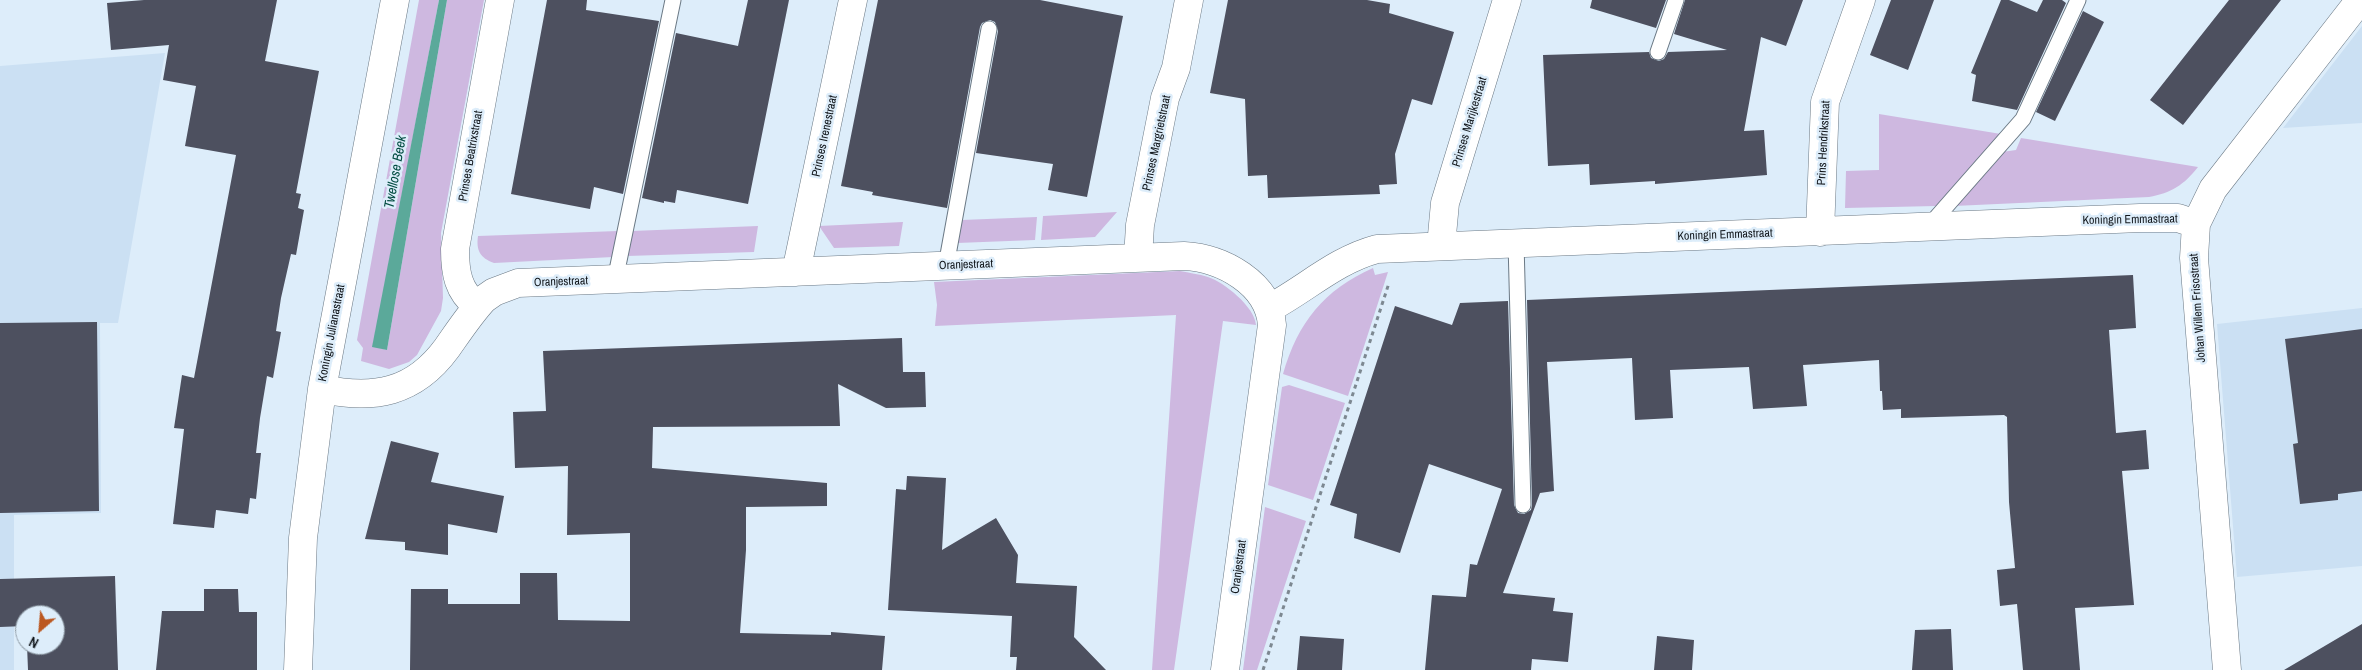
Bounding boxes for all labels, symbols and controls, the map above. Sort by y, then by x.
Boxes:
street label: Prinses Marijkestraat [1450,75,1490,169]
street label: Prinses Irenestraat [809,94,841,178]
street label: Prinses Margrietstraat [1140,94,1174,192]
street label: Prins Hendrikstraat [1815,100,1833,186]
street label: Prinses Beatrixstraat [456,110,486,202]
water label: Twellose Beek [381,134,411,210]
street label: Koningin Emmastraat [2082,212,2178,228]
street label: Koningin Emmastraat [1677,226,1773,244]
street label: Johan Willem Frisostraat [2187,253,2209,363]
street label: Oranjestraat [939,257,993,273]
street label: Oranjestraat [534,274,588,290]
street label: Koningin Julianastraat [316,283,348,383]
street label: Oranjestraat [1228,539,1250,595]
north arrow [15,605,65,655]
text: N [26,633,41,652]

